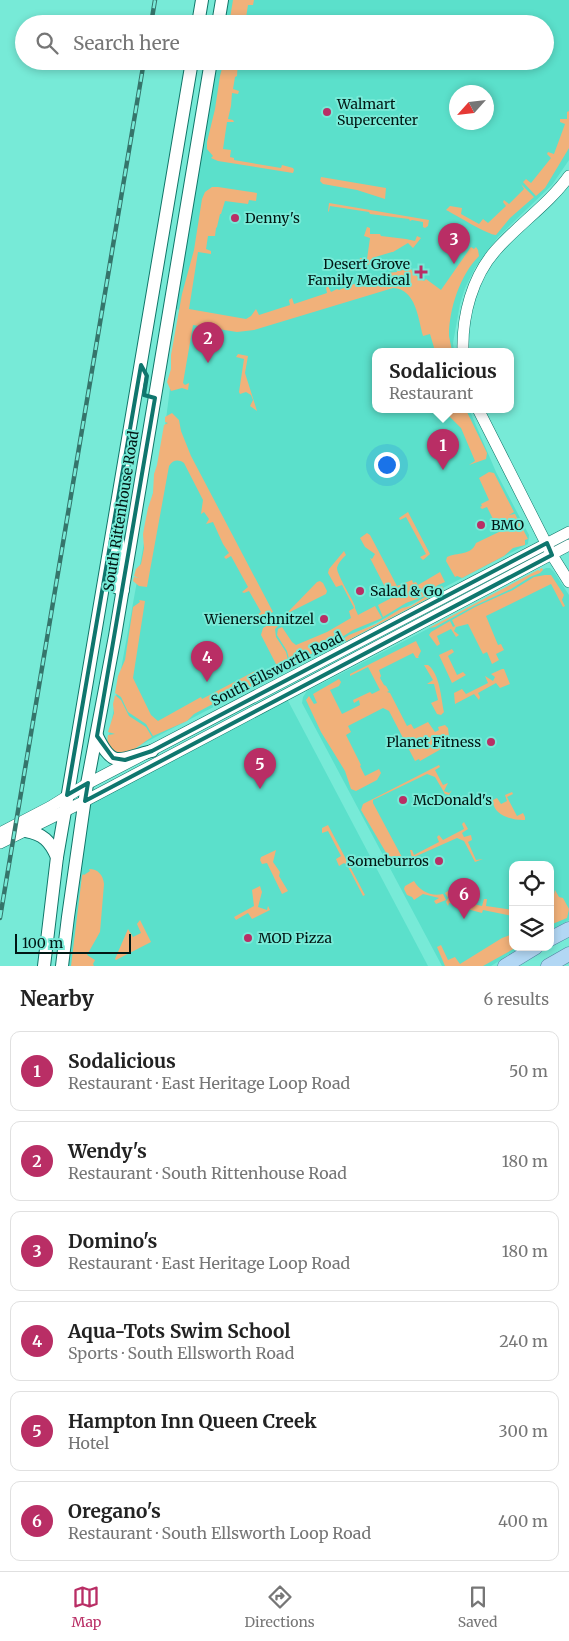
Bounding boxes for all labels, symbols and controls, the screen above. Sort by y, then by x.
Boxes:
search box [15,15,554,70]
icon: search [33,29,61,57]
text: Search here [73,31,180,55]
north arrow [449,85,494,130]
place label: Walmart Supercenter [336,95,418,129]
marker: Walmart Supercenter [321,106,333,118]
place label: Denny's [245,209,300,227]
marker: Denny's [229,212,241,224]
pin: 3 [438,223,470,264]
place label: Desert Grove Family Medical [307,255,411,289]
marker: Desert Grove Family Medical [414,265,428,279]
pin: 2 [192,322,224,363]
popup [372,348,514,413]
text: Sodalicious [389,359,497,383]
text: Restaurant [389,383,473,403]
street label: South Rittenhouse Road [99,429,143,593]
pin: 1 [427,429,459,470]
your location [374,452,400,478]
place label: BMO [491,516,524,534]
marker: BMO [475,519,487,531]
place label: Salad & Go [370,582,442,600]
marker: Salad & Go [354,585,366,597]
place label: Wienerschnitzel [203,610,315,628]
marker: Wienerschnitzel [318,613,330,625]
street label: South Ellsworth Road [208,628,347,710]
pin: 4 [191,641,223,682]
place label: Planet Fitness [386,733,481,751]
marker: Planet Fitness [485,736,497,748]
pin: 5 [244,748,276,789]
place label: McDonald's [413,791,492,809]
marker: McDonald's [397,794,409,806]
place label: Someburros [347,852,429,870]
marker: Someburros [433,855,445,867]
map controls [509,861,554,951]
button: locate [509,861,554,906]
pin: 6 [448,878,480,919]
button: layers [509,906,554,951]
place label: MOD Pizza [258,929,332,947]
scale bar [15,931,131,954]
marker: MOD Pizza [242,932,254,944]
text: 100 m [22,934,63,952]
text: Nearby [20,985,94,1012]
text: 6 results [484,989,549,1009]
text: Sodalicious [68,1049,176,1073]
text: 1 [33,1061,41,1081]
text: 50 m [509,1061,548,1081]
text: Restaurant · East Heritage Loop Road [68,1073,350,1093]
text: Wendy's [68,1139,147,1163]
text: 2 [32,1151,42,1171]
text: 180 m [502,1151,548,1171]
text: Restaurant · South Rittenhouse Road [68,1163,347,1183]
text: Domino's [68,1229,157,1253]
text: 3 [32,1241,42,1261]
text: 180 m [502,1241,548,1261]
text: Restaurant · East Heritage Loop Road [68,1253,350,1273]
text: Aqua-Tots Swim School [68,1319,291,1343]
text: 4 [32,1331,42,1351]
text: 240 m [499,1331,548,1351]
text: Sports · South Ellsworth Road [68,1343,294,1363]
text: Hampton Inn Queen Creek [68,1409,317,1433]
text: 5 [32,1421,42,1441]
text: 300 m [499,1421,548,1441]
text: Hotel [68,1433,109,1453]
text: Oregano's [68,1499,161,1523]
text: 6 [32,1511,42,1531]
text: 400 m [498,1511,548,1531]
text: Restaurant · South Ellsworth Loop Road [68,1523,371,1543]
tab: Map [72,1583,101,1631]
tab: Directions [245,1583,315,1631]
tab: Saved [458,1583,497,1631]

